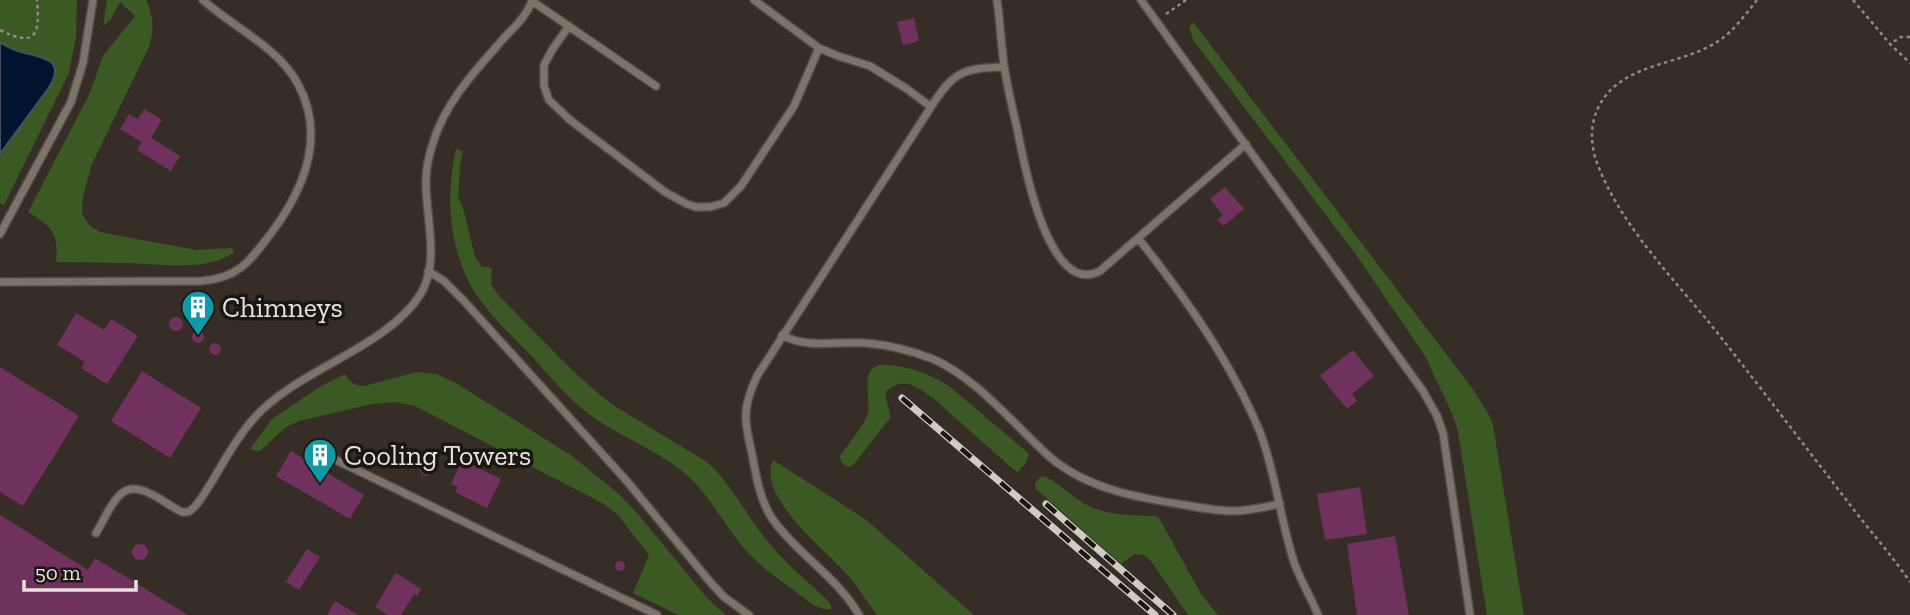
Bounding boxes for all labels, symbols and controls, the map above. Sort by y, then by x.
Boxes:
building icon: Chimneys [179,288,217,337]
place label: Chimneys [222,291,343,324]
building icon: Cooling Towers [301,436,339,485]
place label: Cooling Towers [344,439,531,472]
scale bar [24,548,136,592]
text: 50 m [35,560,81,585]

